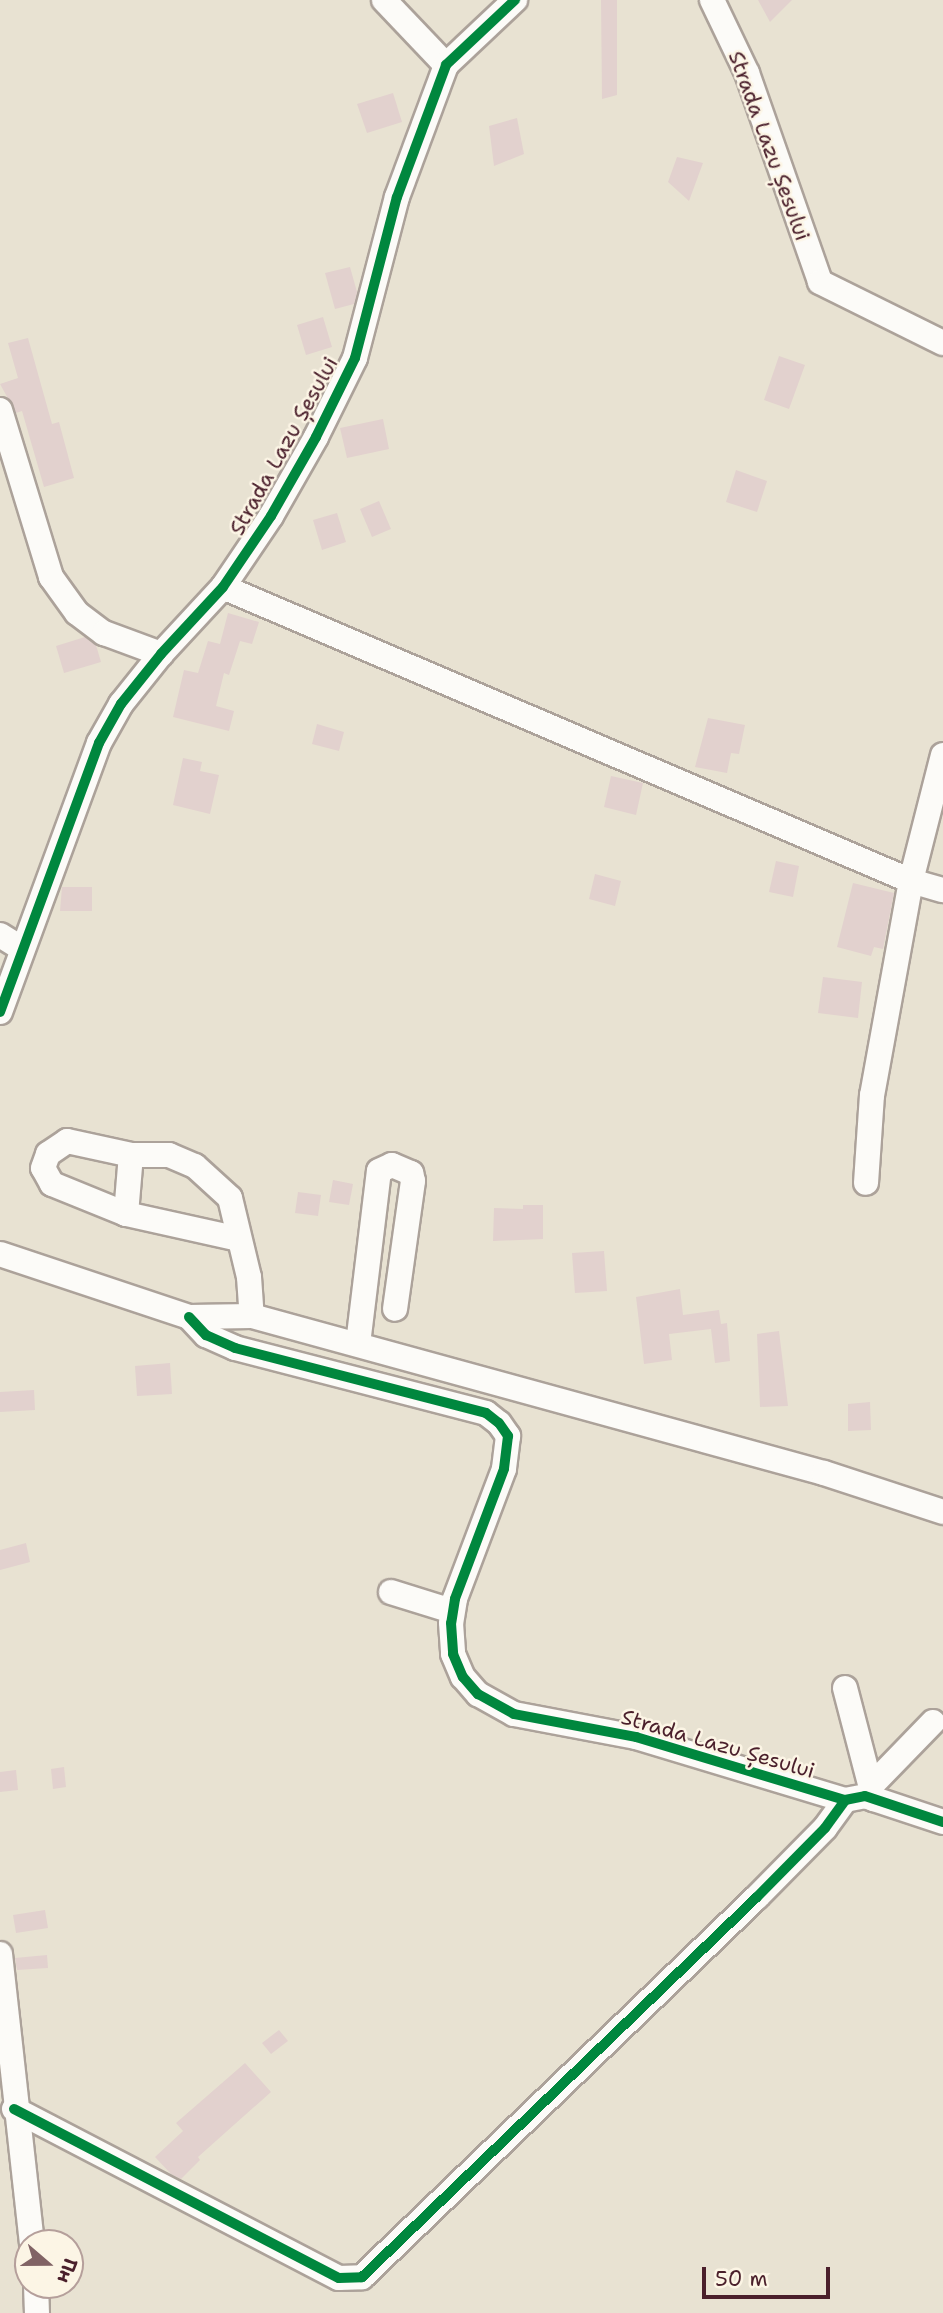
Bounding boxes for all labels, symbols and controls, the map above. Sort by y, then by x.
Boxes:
street label: Strada Lazu Șesului [723,48,815,244]
street label: Strada Lazu Șesului [224,352,344,540]
street label: Strada Lazu Șesului [618,1704,818,1784]
north arrow [14,2229,84,2299]
scale bar [705,2254,833,2298]
text: Пн [51,2255,83,2287]
text: 50 m [715,2265,768,2293]

